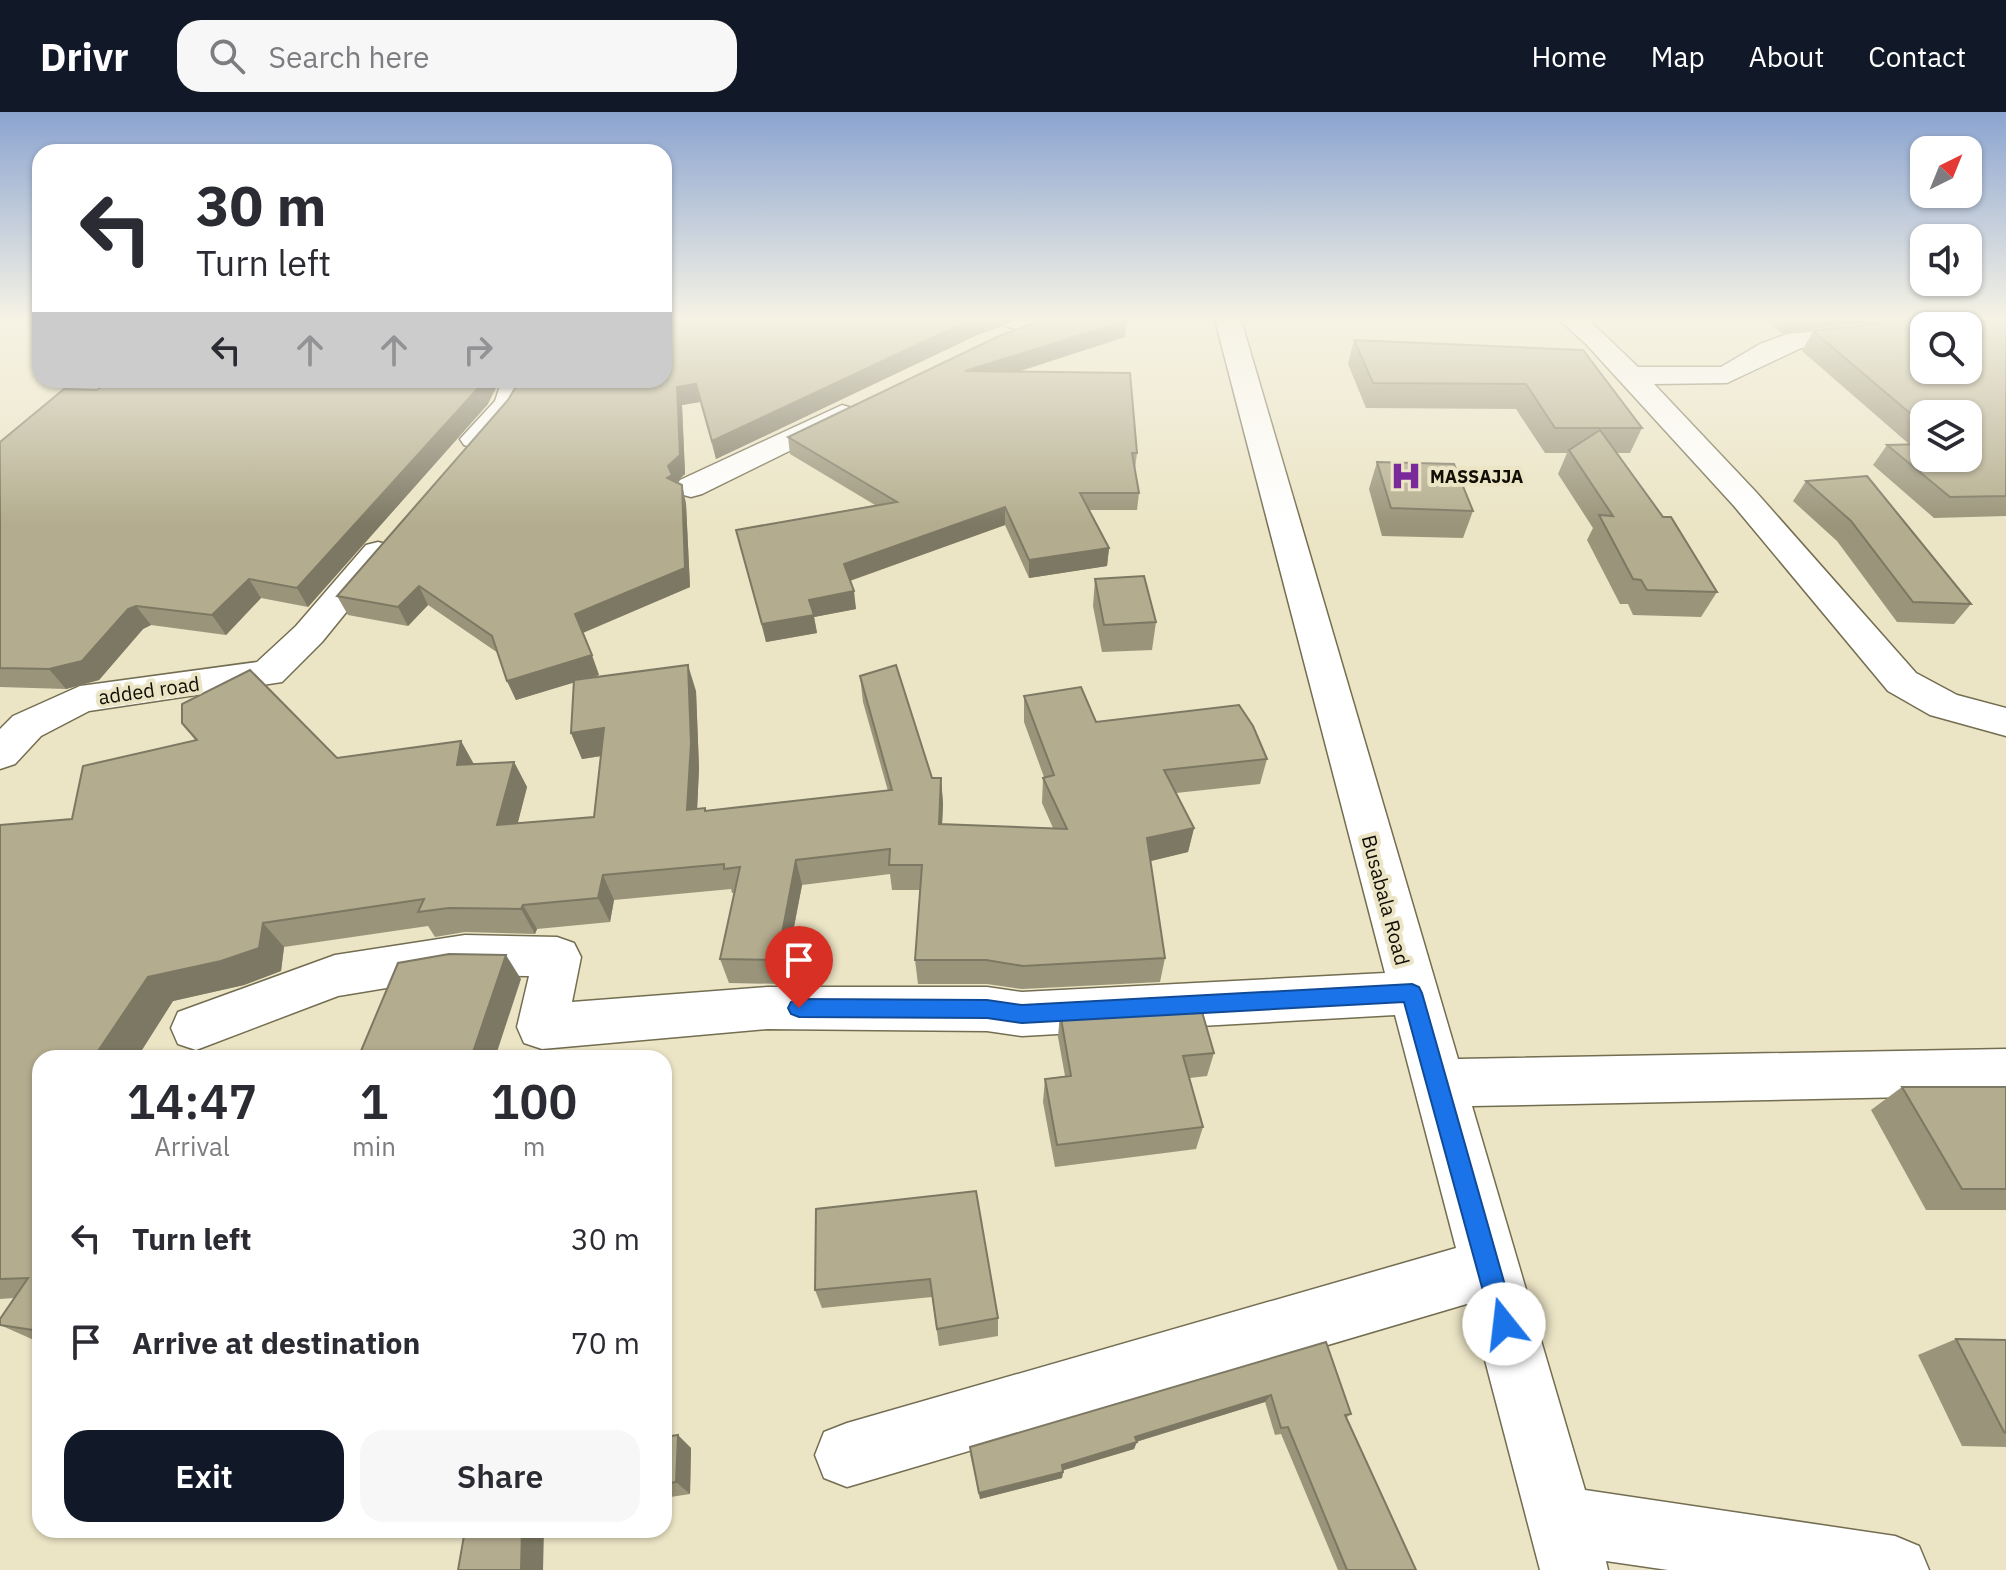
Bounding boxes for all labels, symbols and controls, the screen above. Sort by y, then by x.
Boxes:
search box [177,20,737,92]
text: Drivr [40,32,129,81]
icon: search [205,34,249,78]
text: Search here [269,37,429,76]
text: Home [1531,38,1607,75]
text: Map [1651,38,1705,75]
text: About [1749,38,1824,75]
text: Contact [1868,38,1966,75]
north arrow [1910,136,1982,208]
map controls [1910,136,1982,472]
text: 30 m [196,169,326,241]
icon: left [64,176,168,280]
button: sound [1910,224,1982,296]
text: Turn left [196,239,331,286]
button: search [1910,312,1982,384]
icon: left [204,328,248,372]
icon: ahead [288,328,332,372]
icon: ahead [372,328,416,372]
icon: right [456,328,500,372]
button: layers [1910,400,1982,472]
hospital icon: MASSAJJA [1389,459,1423,493]
place label: MASSAJJA [1430,465,1523,488]
street label: added road [97,670,201,710]
street label: Busabala Road [1356,832,1416,968]
pin [765,926,833,1008]
icon: arrive [777,938,821,982]
text: 14:47 [127,1070,257,1132]
text: 1 [360,1070,388,1132]
text: 100 [491,1070,577,1132]
text: Arrival [154,1129,230,1163]
text: min [352,1129,396,1163]
text: m [523,1129,545,1163]
icon: left [64,1216,108,1260]
text: Turn left [132,1219,251,1258]
text: 30 m [571,1219,640,1258]
position arrow [1462,1282,1546,1366]
icon: arrive [64,1320,108,1364]
text: Arrive at destination [132,1323,420,1362]
text: 70 m [571,1323,640,1362]
button: Exit [64,1430,344,1522]
button: Share [360,1430,640,1522]

